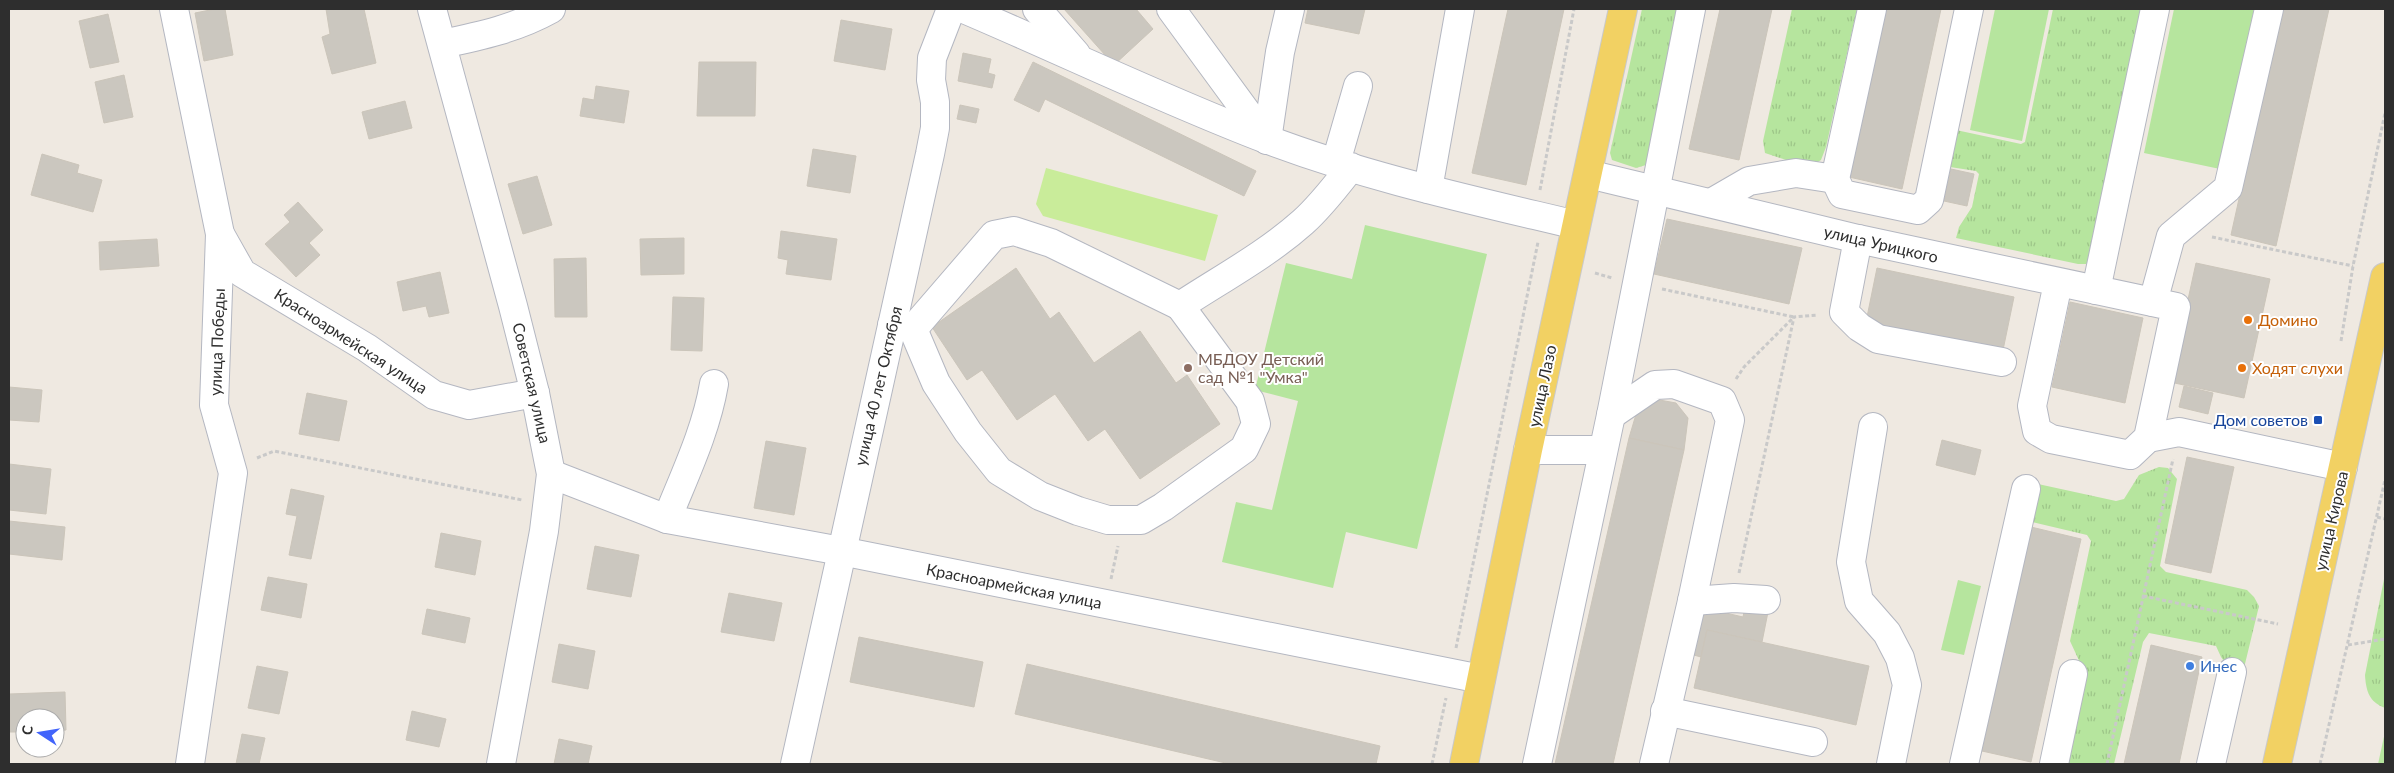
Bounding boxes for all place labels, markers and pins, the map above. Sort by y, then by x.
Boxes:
place label: Домино [2258,310,2318,329]
marker: Домино [2242,314,2254,326]
place label: МБДОУ Детский сад №1 "Умка" [1198,349,1324,386]
place label: Ходят слухи [2252,358,2343,377]
marker: МБДОУ Детский сад №1 "Умка" [1182,362,1194,374]
marker: Ходят слухи [2236,362,2248,374]
place label: Дом советов [2214,410,2308,429]
marker: Дом советов [2312,414,2324,426]
place label: Инес [2200,656,2238,675]
marker: Инес [2184,660,2196,672]

